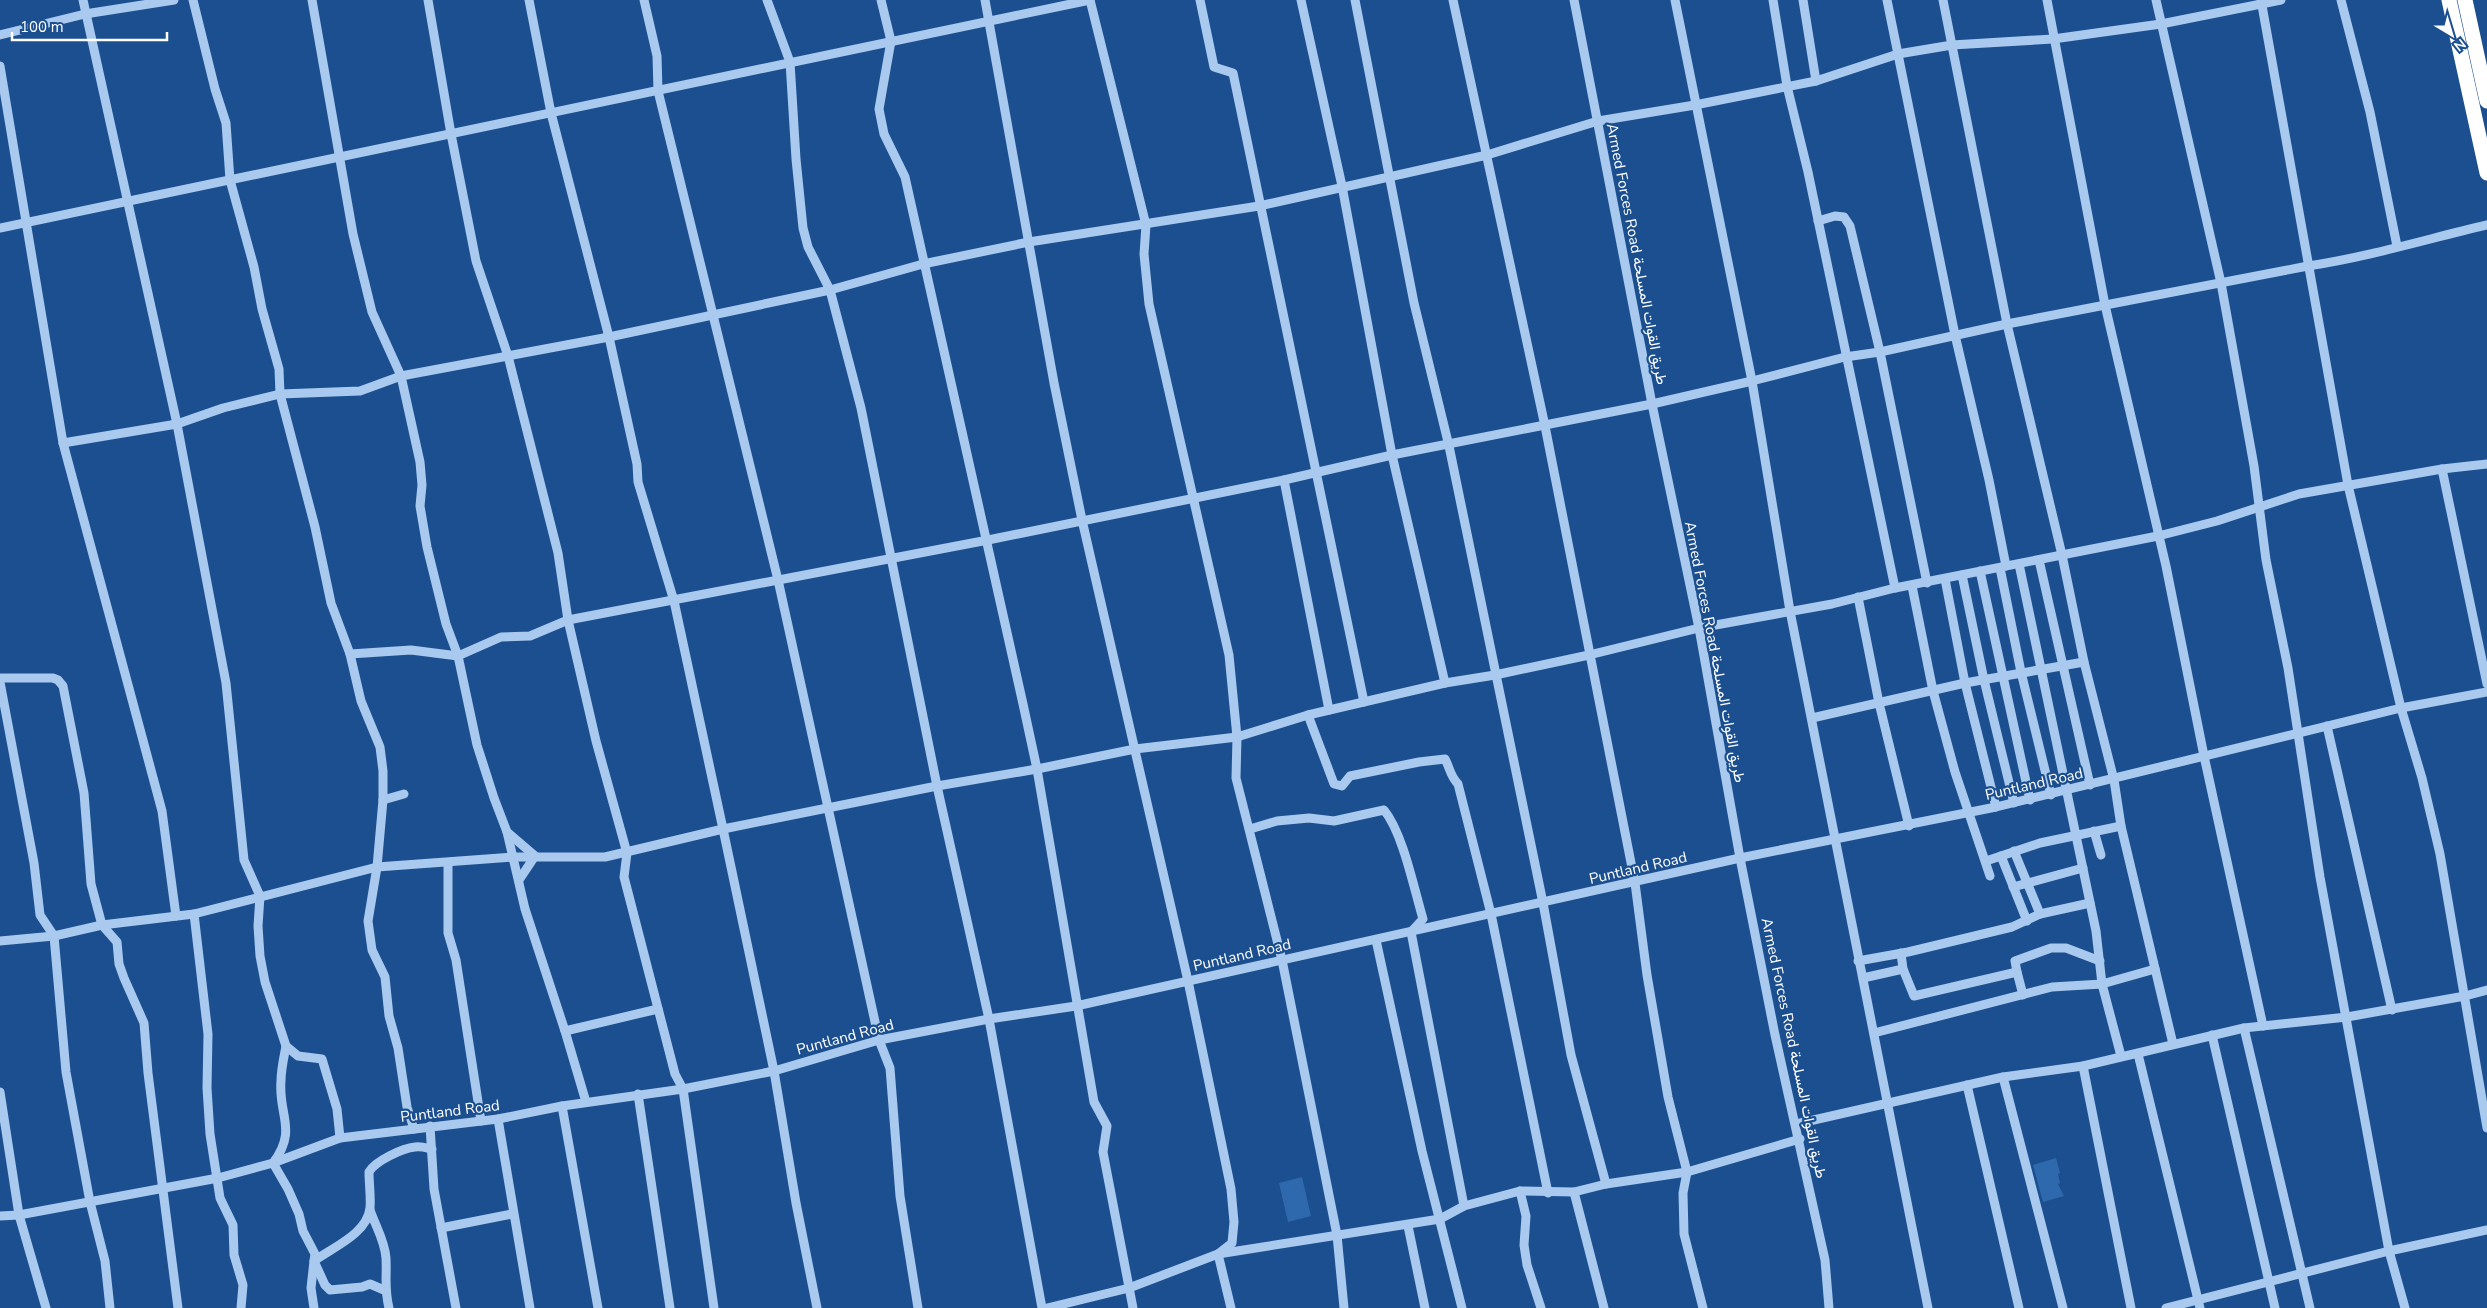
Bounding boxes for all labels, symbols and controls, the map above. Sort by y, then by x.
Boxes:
scale bar [12,10,168,42]
north arrow [2427,10,2477,60]
text: 100 m [20,17,64,37]
text: N [2450,34,2470,56]
street label: Armed Forces Road طريق القوات المسلحة [1602,122,1672,387]
street label: Armed Forces Road طريق القوات المسلحة [1680,520,1750,785]
street label: Puntland Road [1983,763,2085,805]
street label: Puntland Road [1587,847,1689,889]
street label: Armed Forces Road طريق القوات المسلحة [1757,916,1831,1180]
street label: Puntland Road [1191,934,1293,976]
street label: Puntland Road [794,1014,896,1060]
street label: Puntland Road [399,1095,501,1127]

